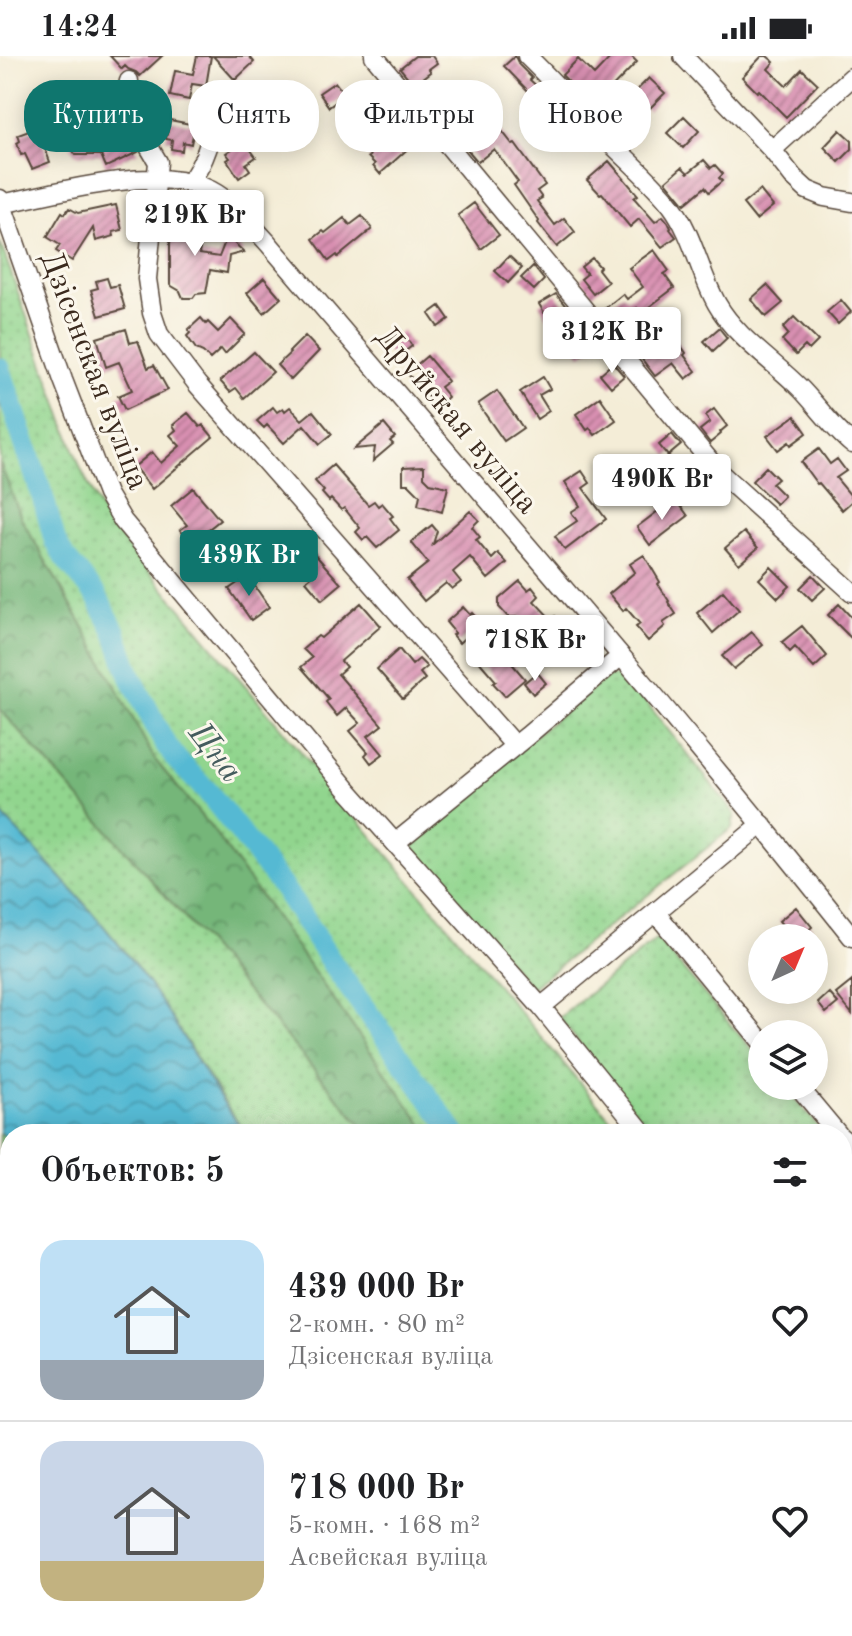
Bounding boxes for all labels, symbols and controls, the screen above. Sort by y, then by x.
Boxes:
text: 14:24 [40,13,118,43]
chip: Купить [24,80,172,152]
chip: Снять [188,80,319,152]
chip: Фильтры [335,80,503,152]
chip: Новое [519,80,651,152]
pin: 219K Br [121,190,269,258]
text: 219K Br [144,203,246,229]
street label: Дзісенская вуліца [33,247,153,495]
pin: 312K Br [538,307,686,375]
text: 312K Br [561,320,663,346]
street label: Друйская вуліца [368,321,543,521]
pin: 490K Br [588,454,736,522]
text: 490K Br [611,467,713,493]
pin: 439K Br [175,530,323,598]
text: 439K Br [198,543,300,569]
pin: 718K Br [461,615,609,683]
text: 718K Br [484,628,586,654]
water label: Цна [181,716,248,789]
north arrow [748,924,828,1004]
map controls [748,924,828,1100]
button: layers [748,1020,828,1100]
icon: filters [768,1150,812,1194]
text: Объектов: 5 [40,1155,225,1189]
text: 439 000 Br [288,1271,464,1305]
icon: home [104,1272,200,1368]
icon: heart [768,1298,812,1342]
text: 2-комн. · 80 m² [288,1312,465,1338]
text: Дзісенская вуліца [288,1344,493,1370]
text: 718 000 Br [288,1472,464,1506]
icon: home [104,1473,200,1569]
icon: heart [768,1499,812,1543]
text: 5-комн. · 168 m² [288,1513,480,1539]
text: Асвейская вуліца [288,1545,488,1571]

